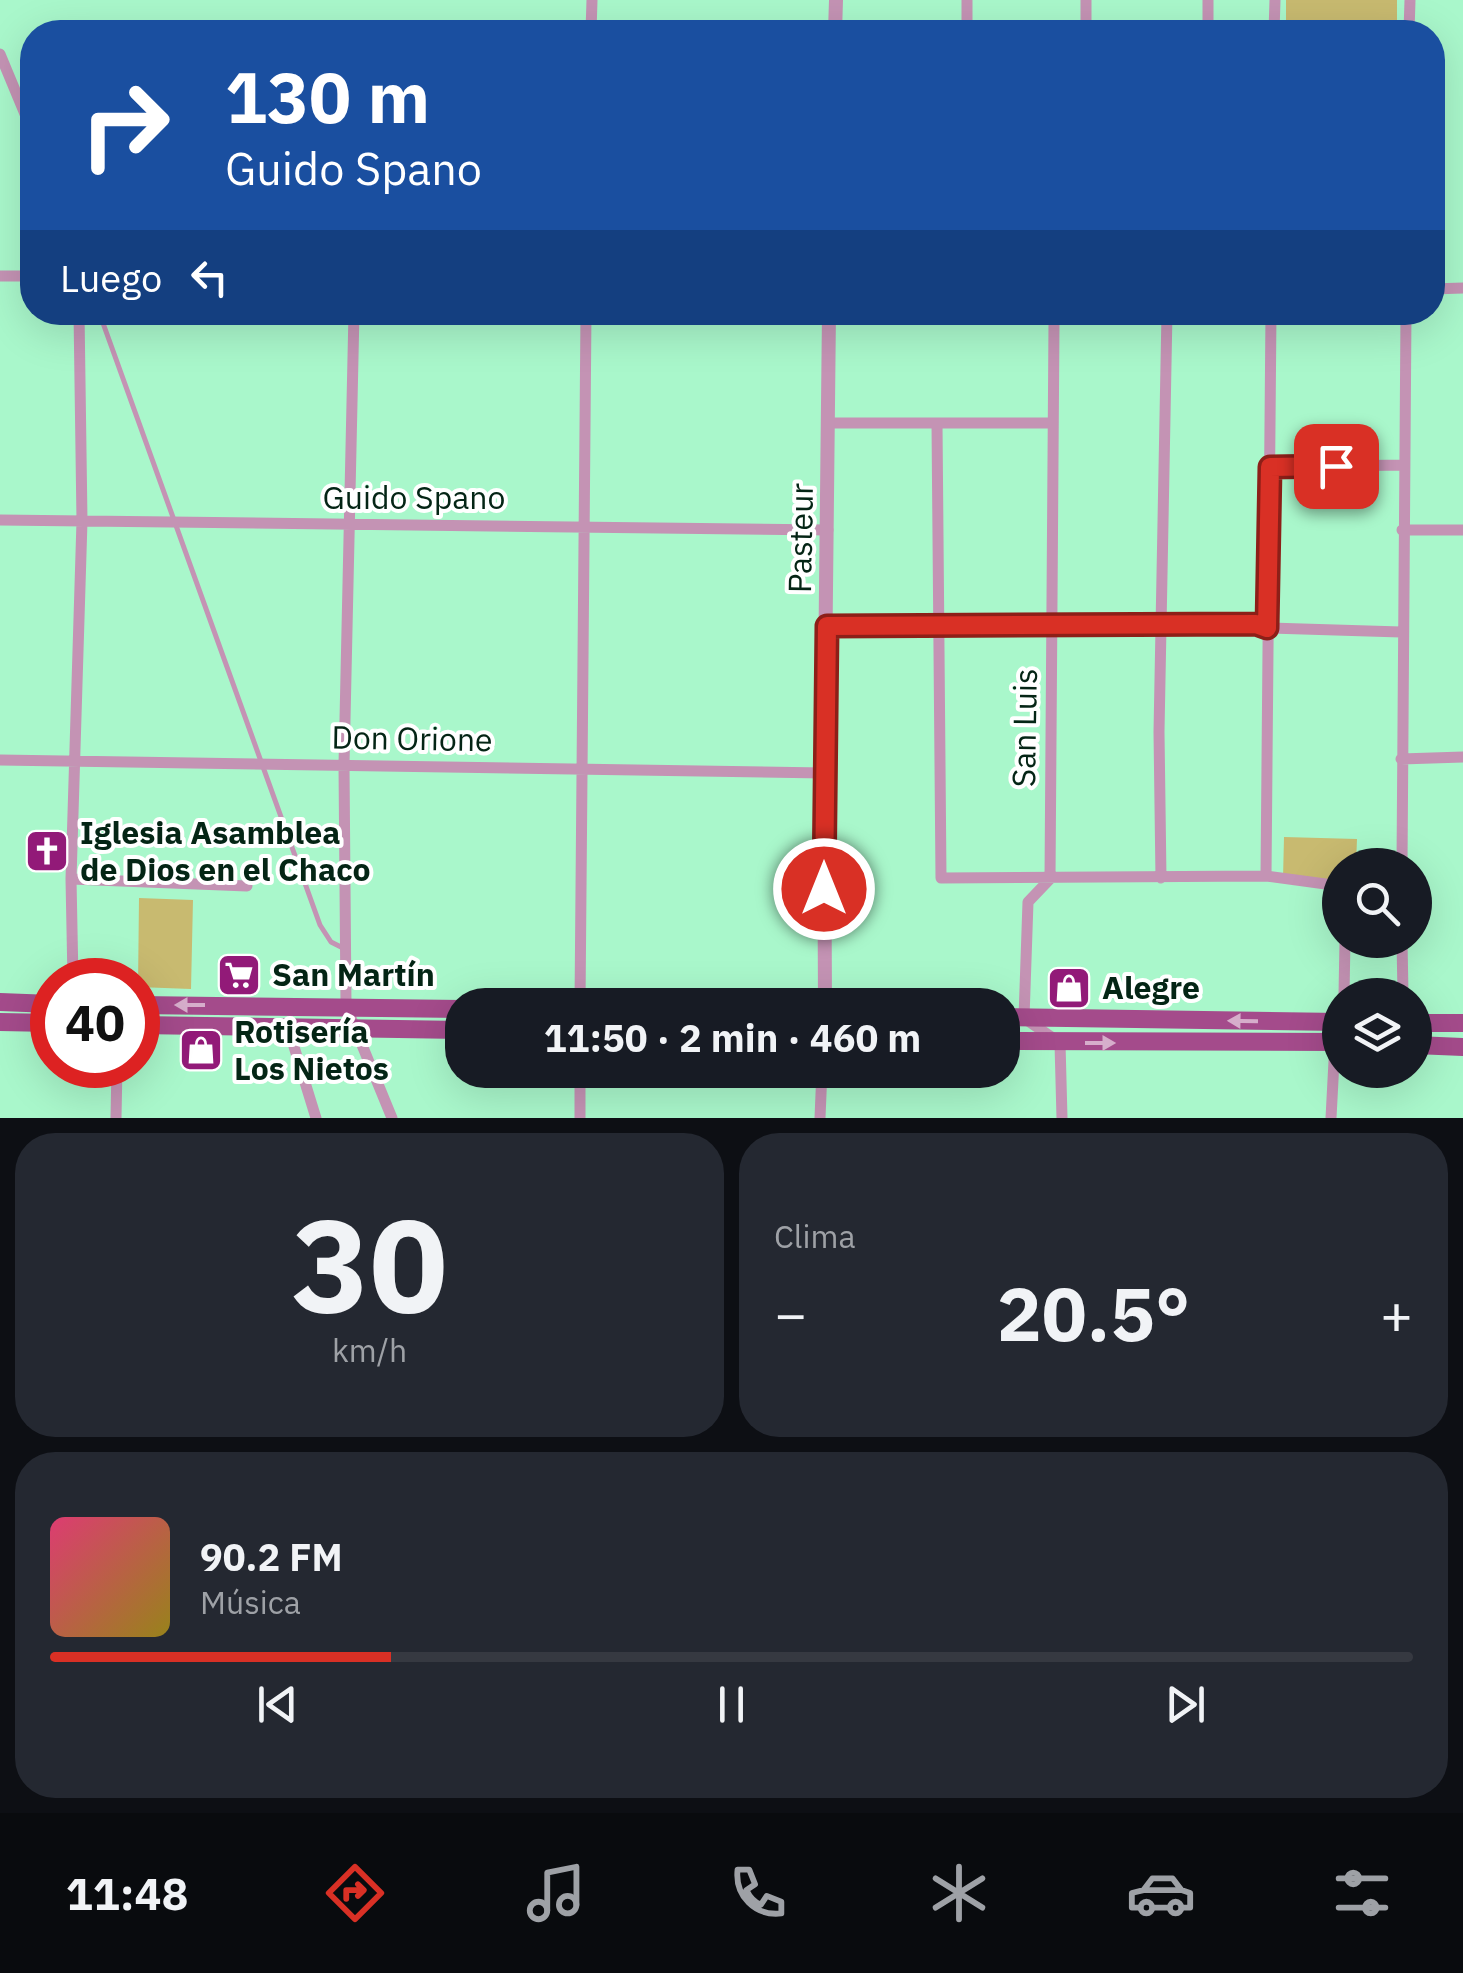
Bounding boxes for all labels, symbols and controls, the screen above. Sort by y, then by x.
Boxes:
text: 130 m [225,51,430,142]
icon: right [60,60,190,190]
text: Guido Spano [225,139,482,197]
icon: left [182,250,237,305]
text: Luego [60,253,162,302]
pin [1294,424,1379,509]
icon: arrive [1309,439,1364,494]
street label: Guido Spano [323,476,505,518]
street label: Pasteur [778,482,822,593]
street label: San Luis [1002,668,1046,788]
street label: Don Orione [331,716,493,760]
place label: Iglesia Asamblea de Dios en el Chaco [80,811,371,890]
church icon: Iglesia Asamblea de Dios en el Chaco [24,828,70,874]
position arrow [772,837,876,941]
map controls [1322,848,1432,1088]
button: search [1322,848,1432,958]
supermarket icon: San Martín [216,952,262,998]
place label: San Martín [272,953,435,995]
speed limit sign: 40 [30,958,160,1088]
shop icon: Alegre [1046,965,1092,1011]
place label: Alegre [1102,966,1200,1008]
button: layers [1322,978,1432,1088]
one-way arrow [174,997,206,1013]
place label: Rotisería Los Nietos [234,1010,389,1089]
one-way arrow [1226,1012,1258,1028]
text: 11:50 · 2 min · 460 m [544,1013,921,1062]
shop icon: Rotisería Los Nietos [178,1027,224,1073]
one-way arrow [1084,1035,1116,1051]
text: 30 [291,1179,448,1348]
text: Clima [774,1215,856,1257]
text: 20.5° [997,1264,1190,1362]
text: − [774,1278,807,1349]
text: + [1380,1278,1413,1349]
text: km/h [332,1329,407,1371]
text: 90.2 FM [200,1532,343,1581]
text: Música [200,1581,301,1623]
icon: previous [250,1677,305,1732]
icon: pause [704,1677,759,1732]
icon: next [1158,1677,1213,1732]
icon: directions [320,1858,390,1928]
icon: music [521,1858,591,1928]
icon: phone [723,1858,793,1928]
icon: climate [924,1858,994,1928]
icon: car [1126,1858,1196,1928]
icon: filters [1327,1858,1397,1928]
text: 11:48 [66,1864,189,1922]

